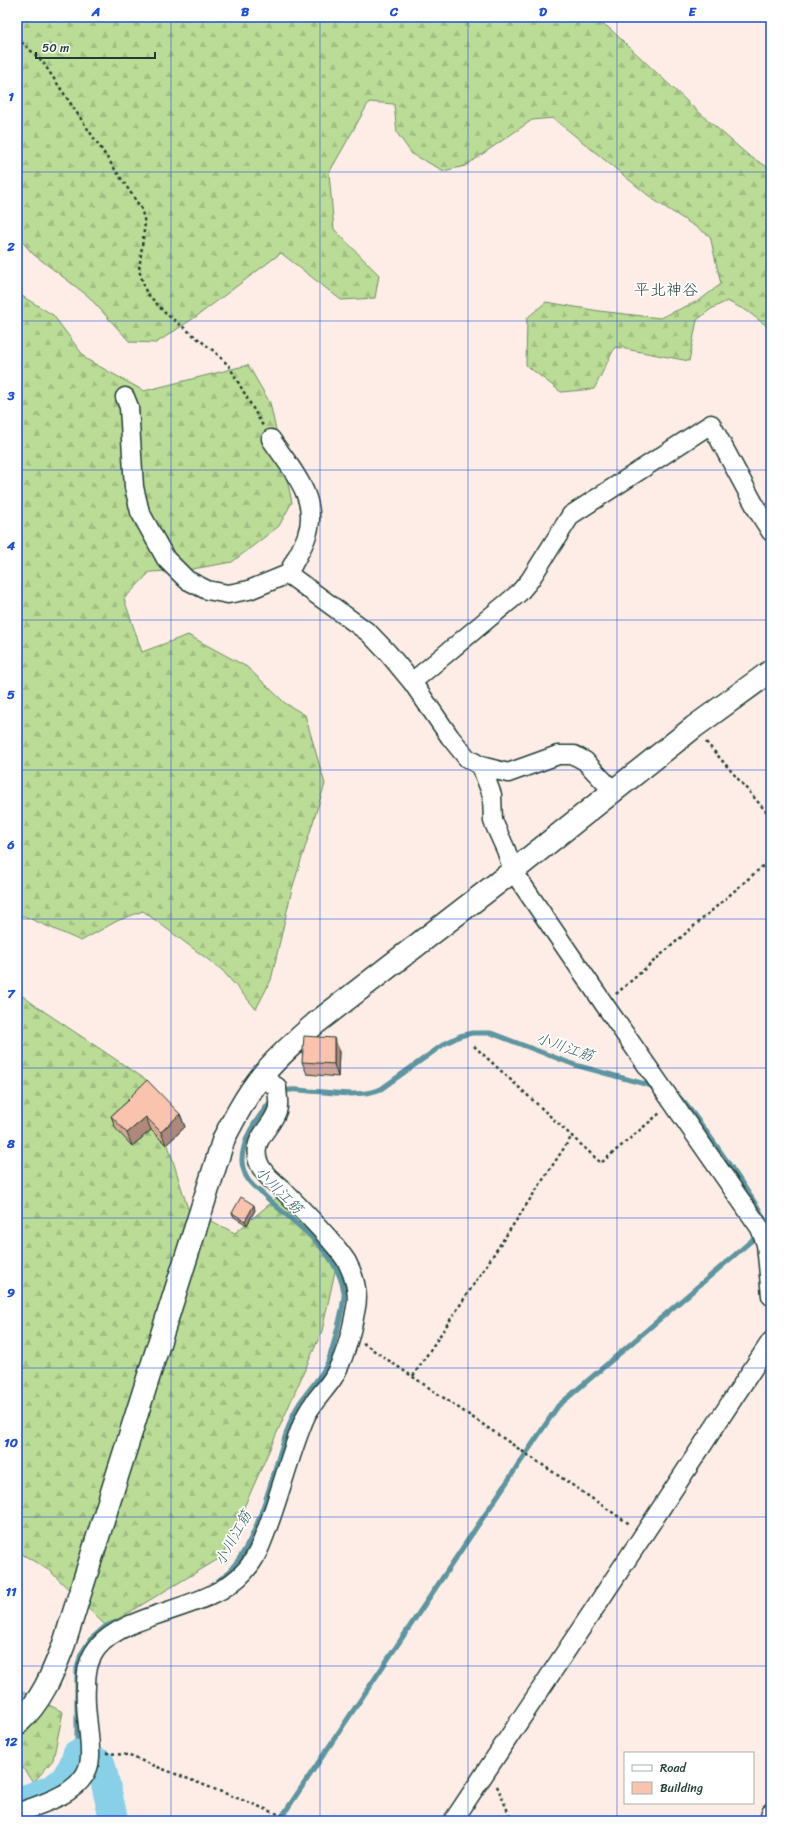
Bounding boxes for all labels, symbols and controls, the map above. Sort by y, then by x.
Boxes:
text: A [91,0,100,23]
text: B [241,0,250,23]
text: C [389,0,399,23]
text: D [539,0,547,23]
text: E [688,0,697,23]
scale bar [36,34,155,60]
text: 50 m [42,37,69,59]
text: 1 [8,85,14,108]
text: 2 [6,235,15,258]
district label: 平北神谷 [634,275,698,304]
text: 3 [6,384,15,407]
text: 4 [6,534,16,557]
text: 5 [7,683,15,706]
text: 6 [6,833,15,856]
text: 7 [7,982,16,1005]
water label: 小川江筋 [532,1025,599,1070]
text: 8 [6,1132,15,1155]
water label: 小川江筋 [249,1160,311,1222]
text: 9 [7,1281,15,1304]
text: 10 [4,1431,18,1454]
water label: 小川江筋 [207,1504,260,1571]
text: 11 [5,1580,17,1603]
text: 12 [4,1730,18,1753]
legend [624,1752,754,1804]
text: Road [660,1757,687,1779]
text: Building [660,1777,703,1799]

